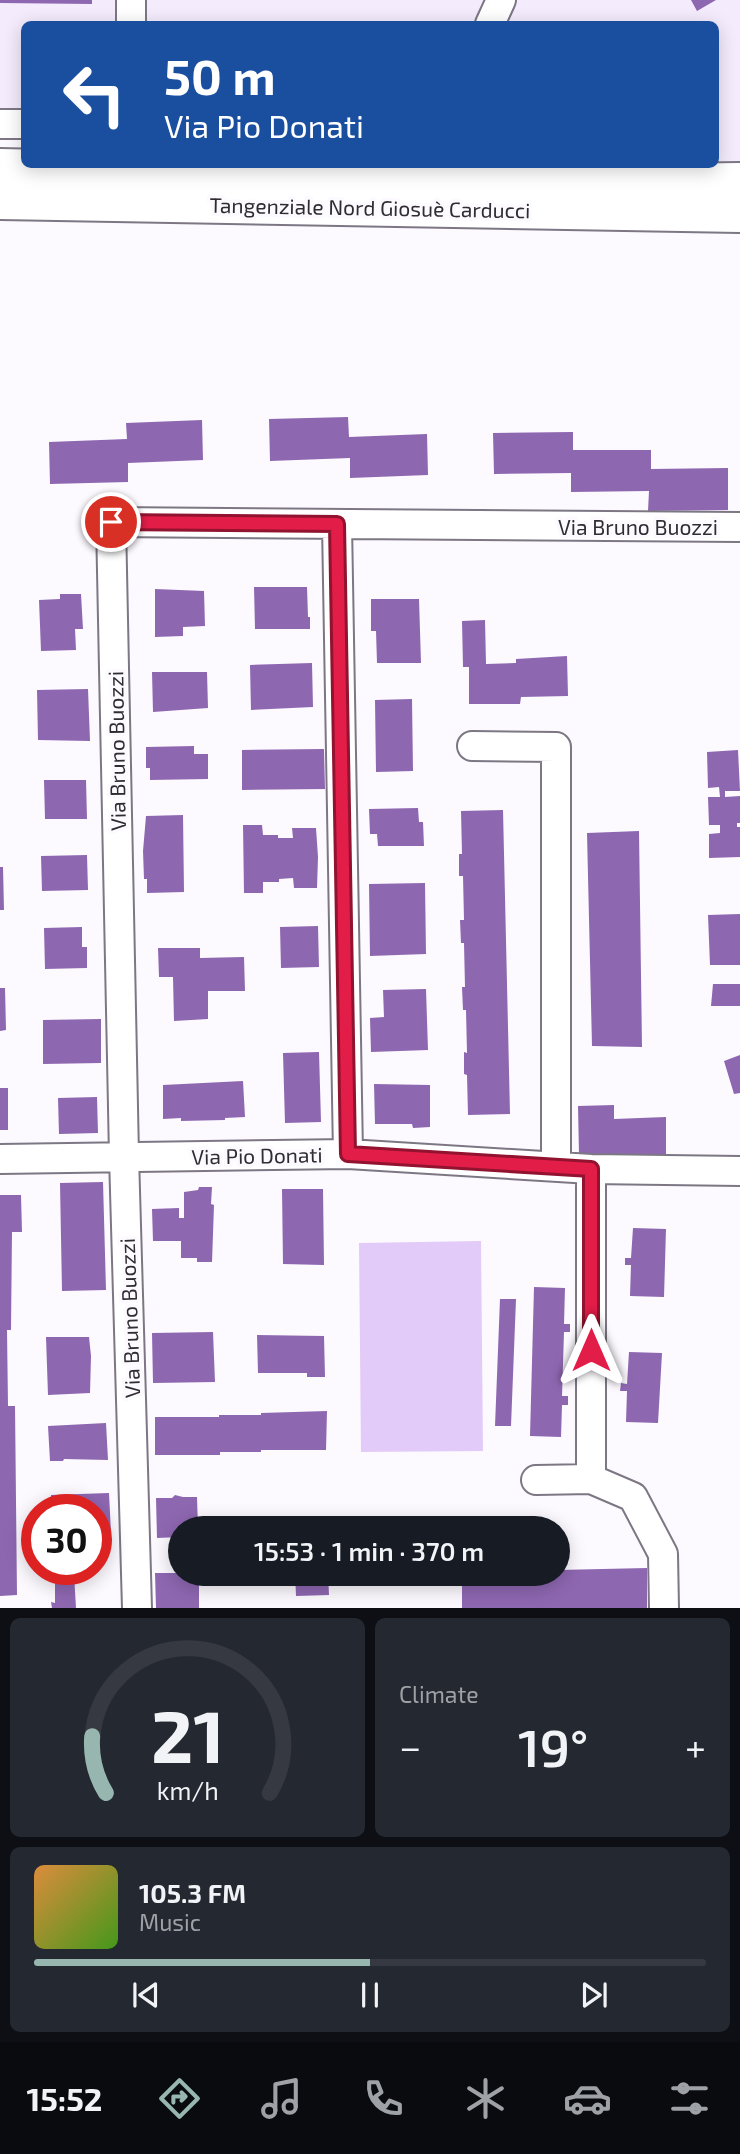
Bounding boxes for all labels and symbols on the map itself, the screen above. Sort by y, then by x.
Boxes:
street label: Tangenziale Nord Giosuè Carducci [210,192,530,222]
pin [81,492,141,552]
street label: Via Bruno Buozzi [558,514,718,539]
street label: Via Bruno Buozzi [102,671,130,831]
street label: Via Pio Donati [191,1141,323,1169]
street label: Via Bruno Buozzi [114,1238,144,1398]
position arrow [554,1313,628,1387]
speed limit sign: 30 [21,1494,112,1585]

